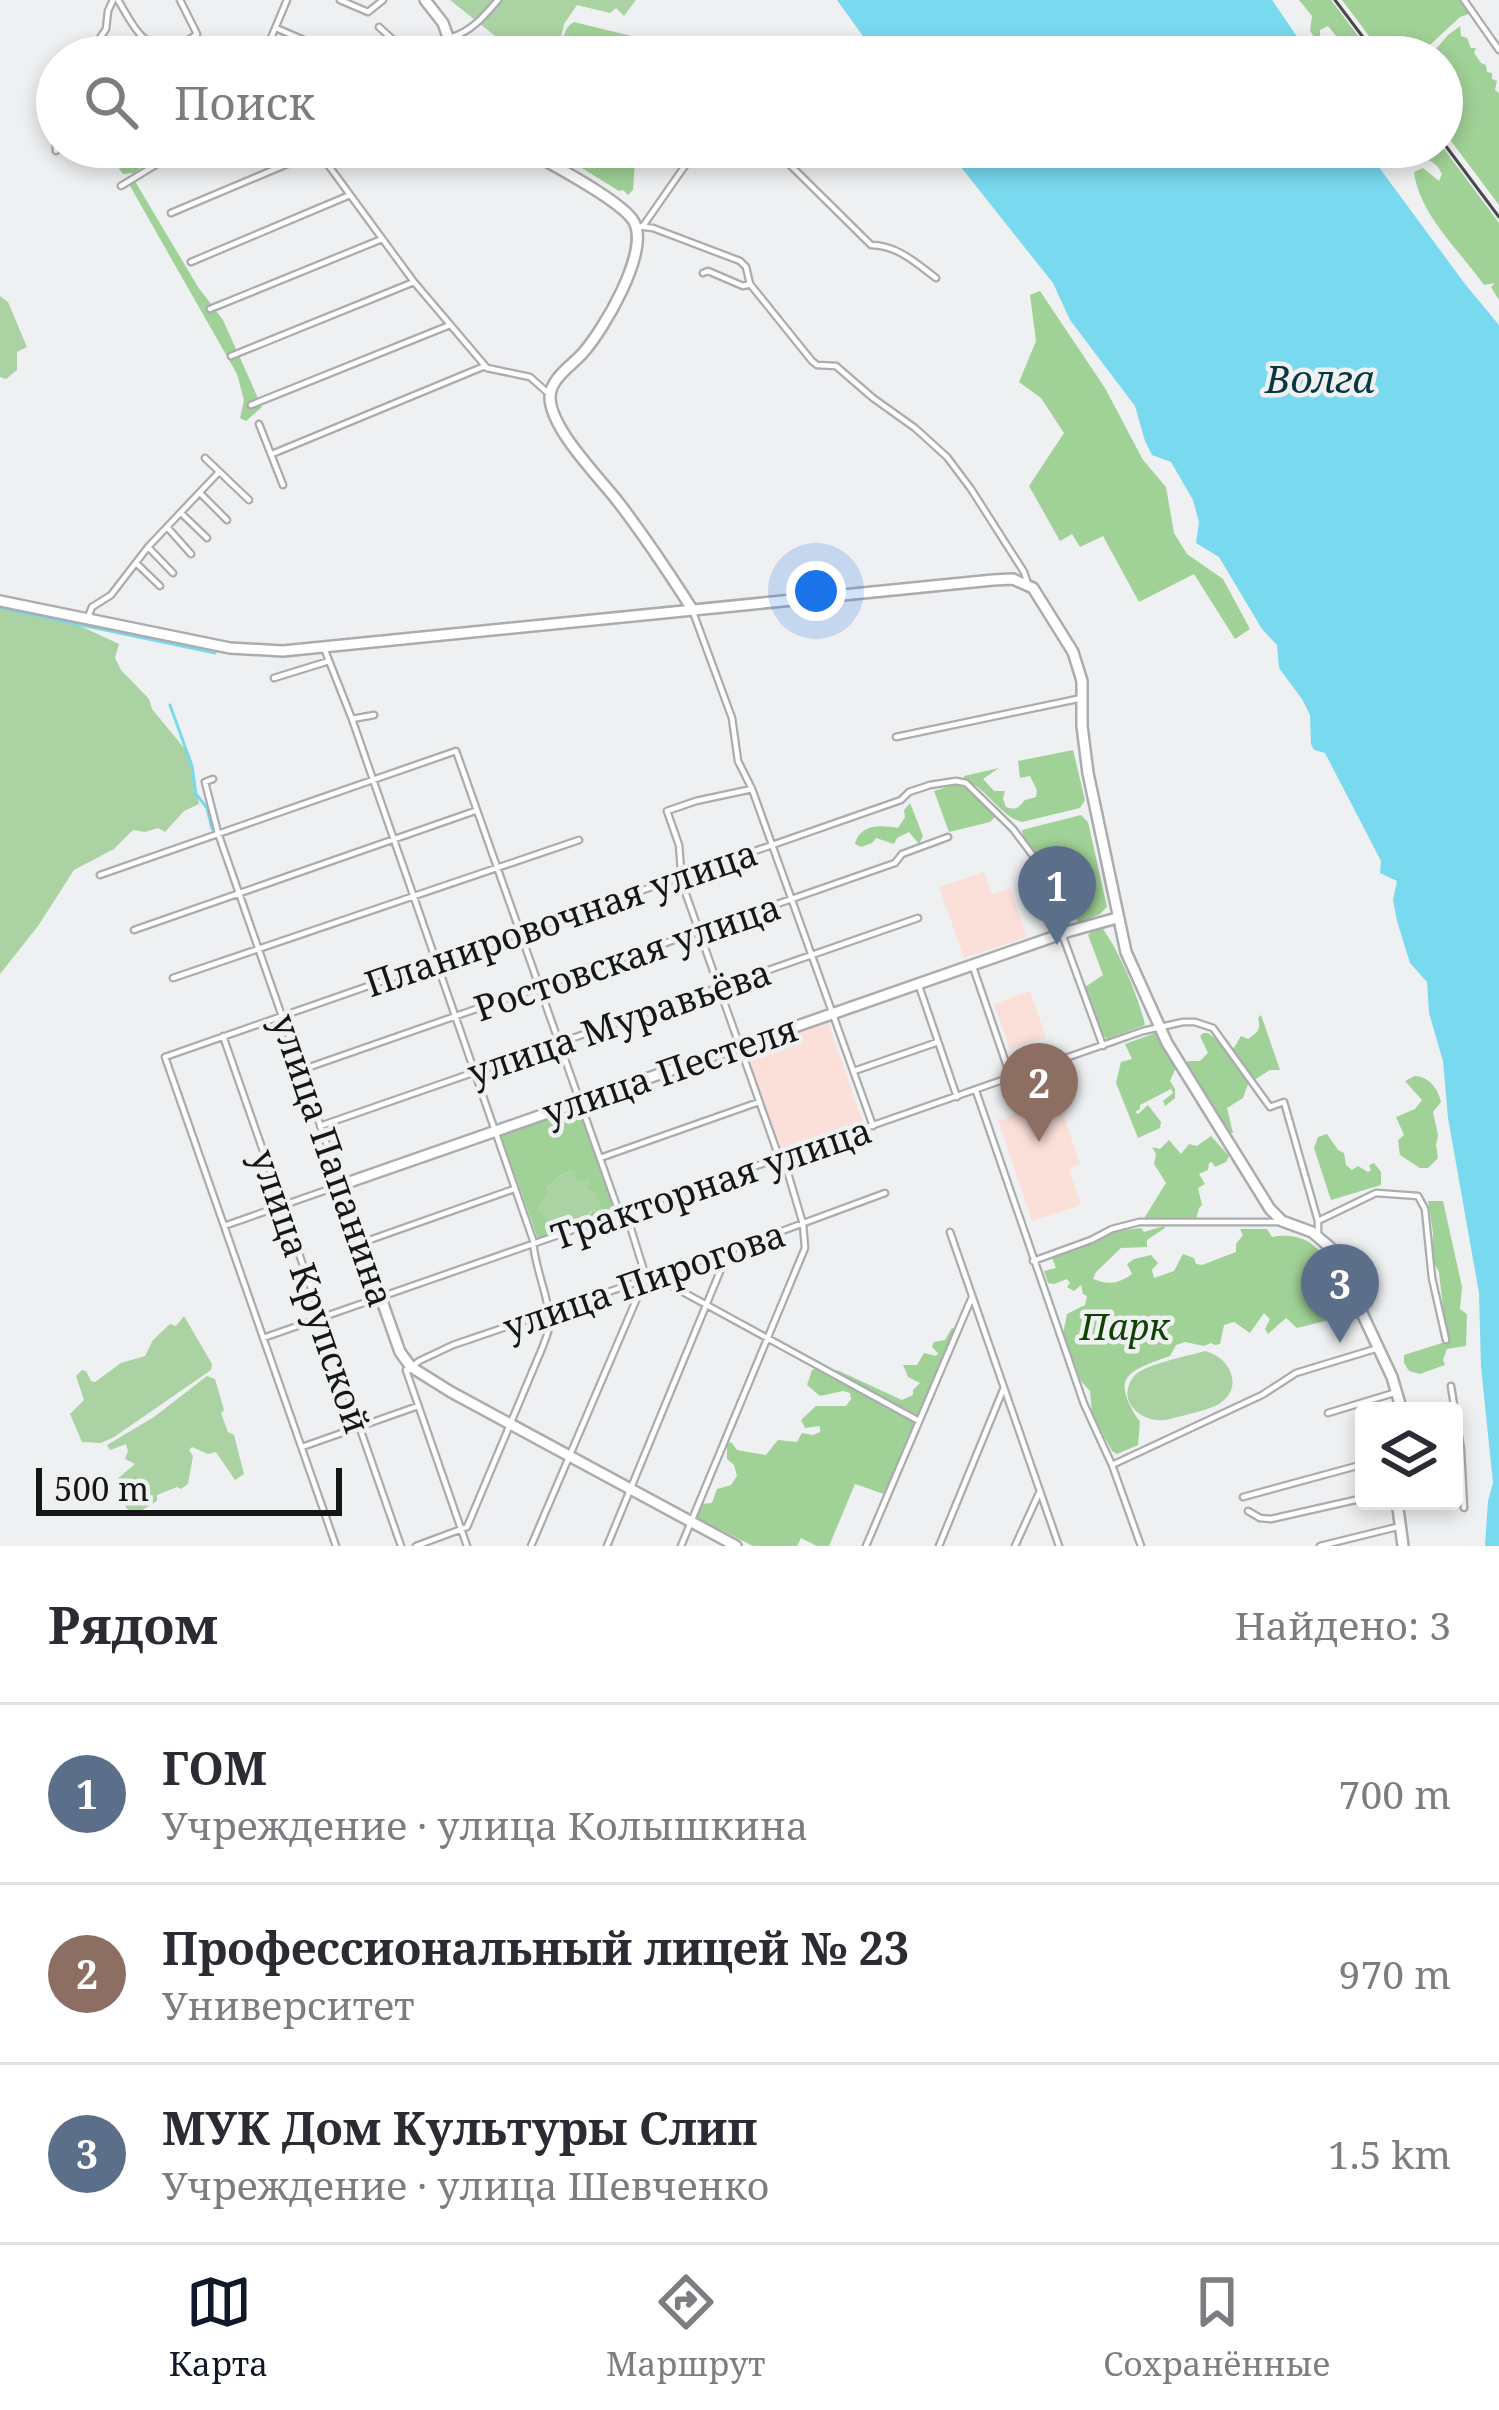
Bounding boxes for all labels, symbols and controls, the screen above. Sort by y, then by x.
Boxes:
search box [36,36,1463,168]
icon: search [78,69,144,135]
text: Поиск [174,72,315,133]
water label: Волга [1264,351,1375,404]
your location [786,561,846,621]
street label: Планировочная улица [358,828,764,1008]
pin: 1 [1018,846,1096,945]
street label: Ростовская улица [467,882,787,1032]
street label: улица Муравьёва [461,947,777,1097]
street label: улица Пестеля [536,1003,804,1137]
street label: улица Папанина [260,1007,406,1313]
pin: 2 [1000,1043,1078,1142]
street label: Тракторная улица [544,1105,878,1261]
street label: улица Крупской [239,1143,383,1439]
street label: улица Пирогова [496,1209,792,1351]
pin: 3 [1301,1244,1379,1343]
park label: Парк [1079,1302,1171,1351]
map controls [1355,1402,1463,1510]
button: layers [1355,1402,1463,1510]
scale bar [36,1462,342,1515]
text: 500 m [54,1466,149,1511]
text: Рядом [48,1589,218,1659]
text: Найдено: 3 [1235,1598,1451,1651]
text: ГОМ [162,1737,267,1798]
text: 1 [76,1767,98,1820]
text: 700 m [1339,1767,1451,1820]
text: Учреждение · улица Колышкина [162,1798,808,1851]
text: Профессиональный лицей № 23 [162,1917,909,1978]
text: 2 [76,1947,98,2000]
text: 970 m [1339,1947,1451,2000]
text: Университет [162,1978,415,2031]
text: МУК Дом Культуры Слип [162,2097,757,2158]
text: 3 [76,2127,98,2180]
text: 1.5 km [1328,2127,1451,2180]
text: Учреждение · улица Шевченко [162,2158,769,2211]
tab: Карта [169,2269,268,2386]
tab: Маршрут [606,2269,766,2386]
tab: Сохранённые [1103,2269,1330,2386]

